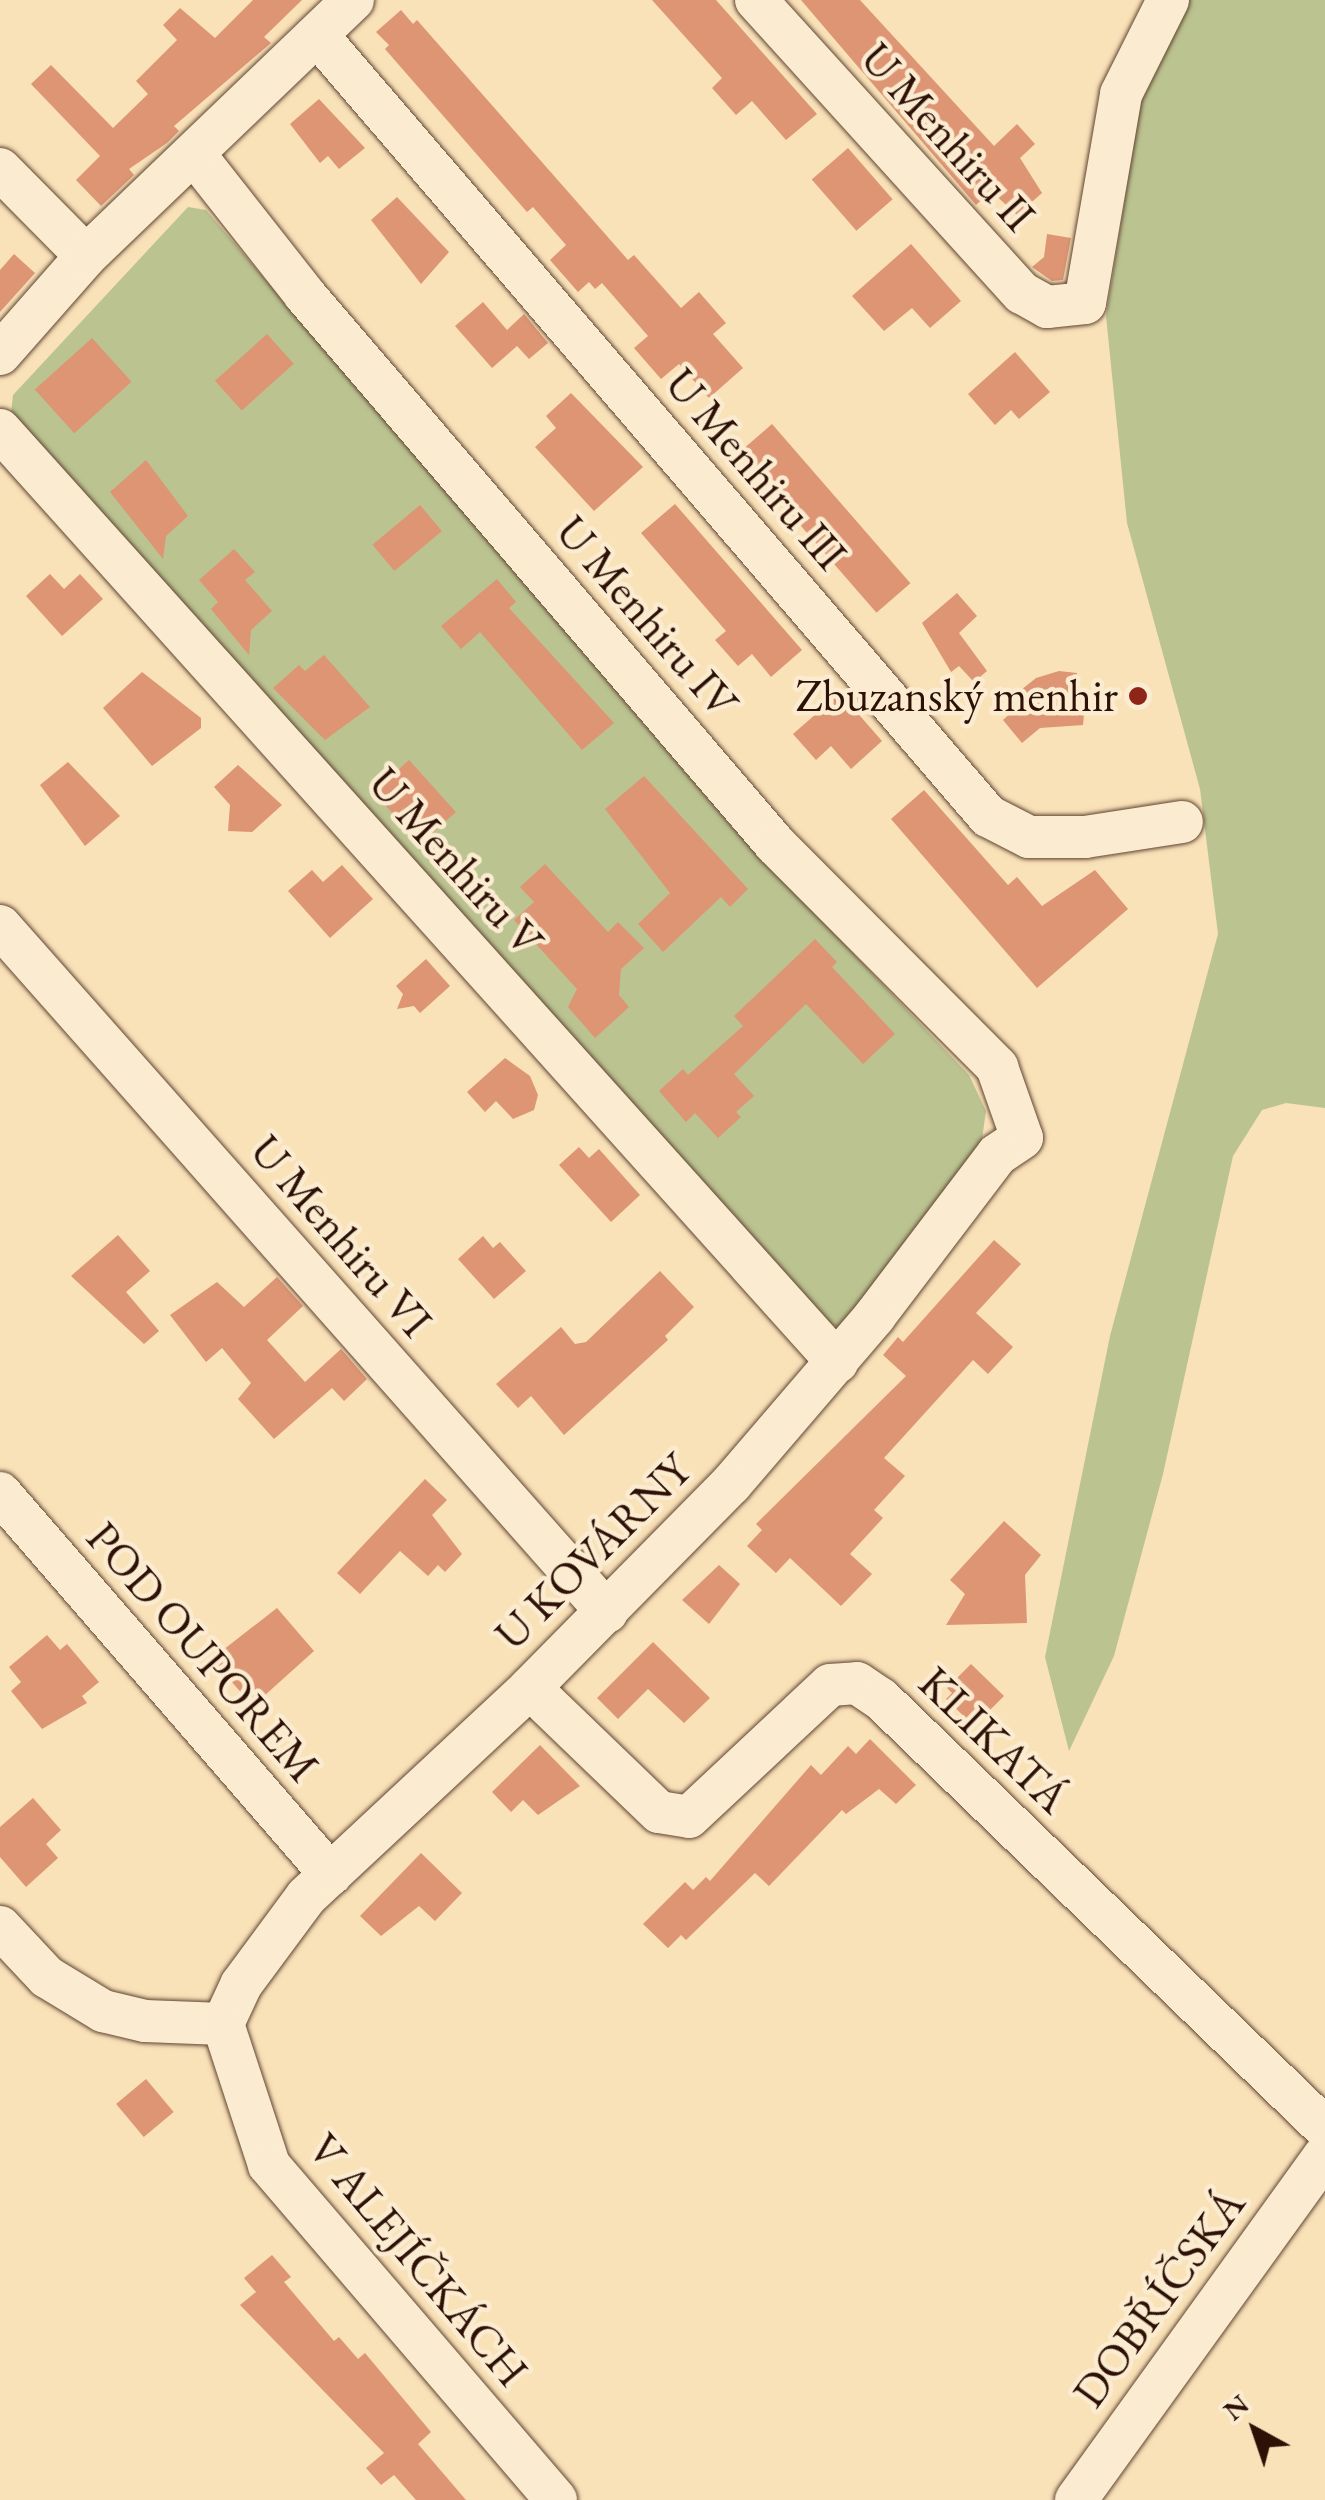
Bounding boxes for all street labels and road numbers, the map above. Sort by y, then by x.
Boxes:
street label: U Menhiru Ⅱ [849,32,1047,242]
street label: U Menhiru Ⅲ [654,357,858,581]
street label: U Menhiru Ⅳ [544,505,750,729]
street label: U Menhiru Ⅴ [357,756,555,968]
street label: U Menhiru Ⅵ [239,1124,443,1348]
street label: U KOVÁRNY [484,1443,702,1661]
street label: POD OUPOREM [75,1511,331,1793]
street label: KLIKATÁ [908,1656,1080,1824]
street label: V ALEJÍČKÁCH [297,2123,539,2397]
street label: DOBŘÍČSKÁ [1062,2178,1256,2418]

